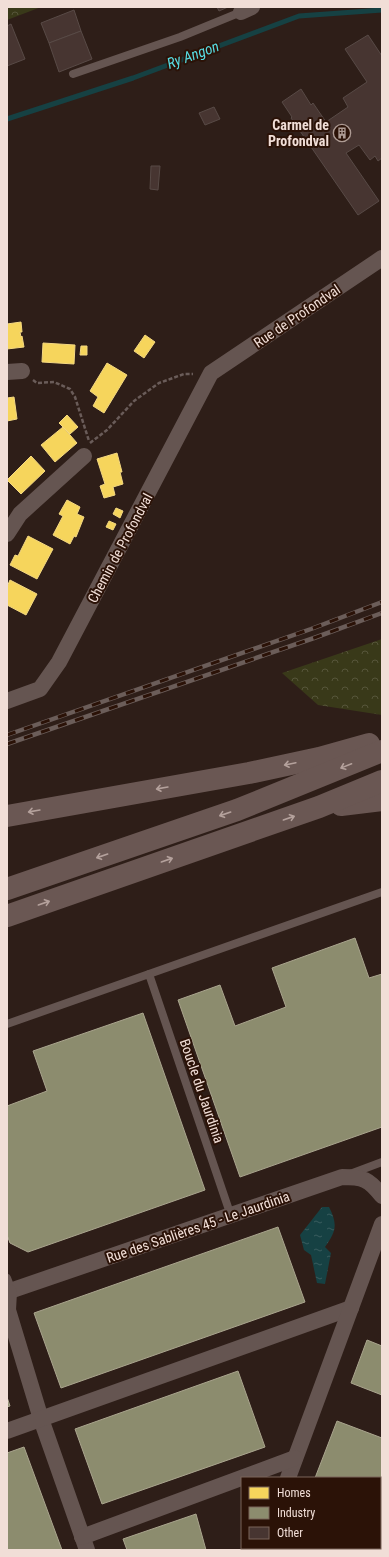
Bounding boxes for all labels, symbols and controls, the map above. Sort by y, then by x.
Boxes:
water label: Ry Angon [164,37,222,73]
place label: Carmel de Profondval [268,117,329,149]
building icon: Carmel de Profondval [332,123,352,143]
street label: Rue de Profondval [251,281,343,351]
street label: Chemin de Profondval [84,491,156,605]
one-way arrow [284,760,297,768]
one-way arrow [340,763,352,770]
one-way arrow [156,784,169,792]
one-way arrow [28,807,41,815]
one-way arrow [219,811,231,819]
one-way arrow [283,813,295,821]
one-way arrow [96,853,108,861]
one-way arrow [160,856,173,863]
one-way arrow [37,899,50,906]
street label: Boucle du Jaurdinia [177,1037,227,1145]
street label: Rue des Sablières 45 - Le Jaurdinia [104,1188,292,1266]
legend [241,1477,381,1549]
text: Homes [277,1486,311,1500]
text: Industry [277,1506,315,1520]
text: Other [277,1526,303,1540]

